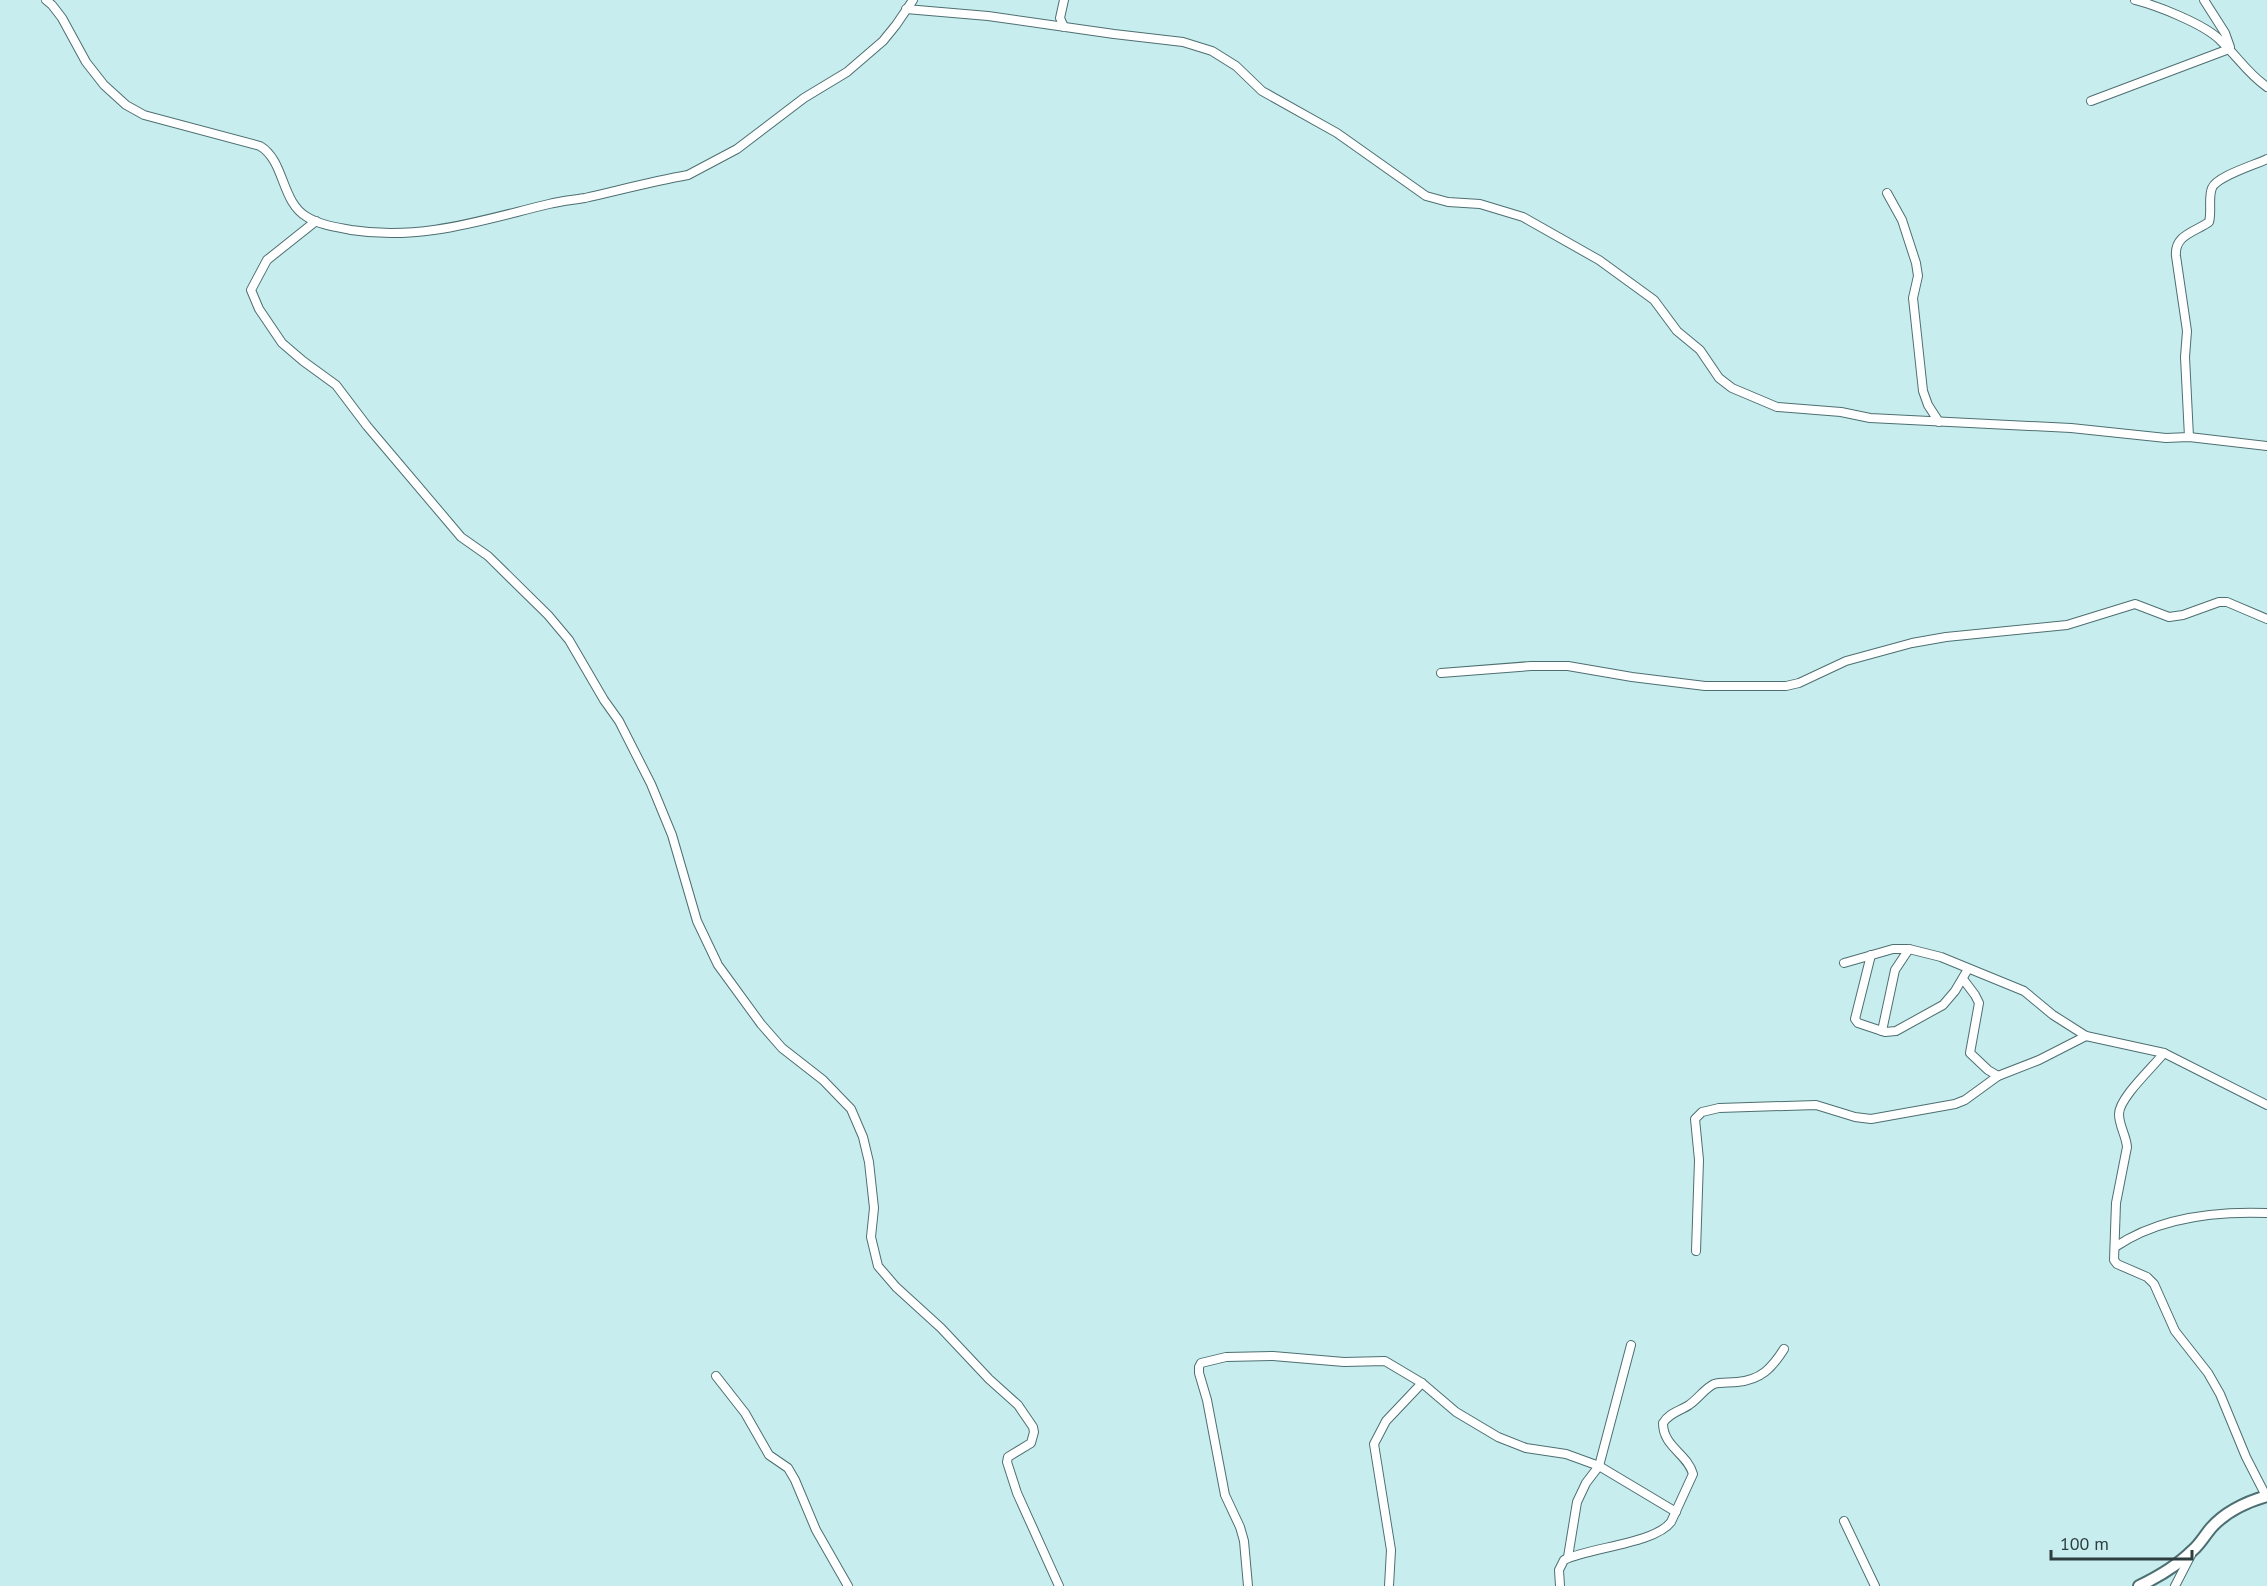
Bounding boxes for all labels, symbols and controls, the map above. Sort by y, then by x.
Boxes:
scale bar [2051,1523,2192,1561]
text: 100 m [2060,1532,2109,1555]

